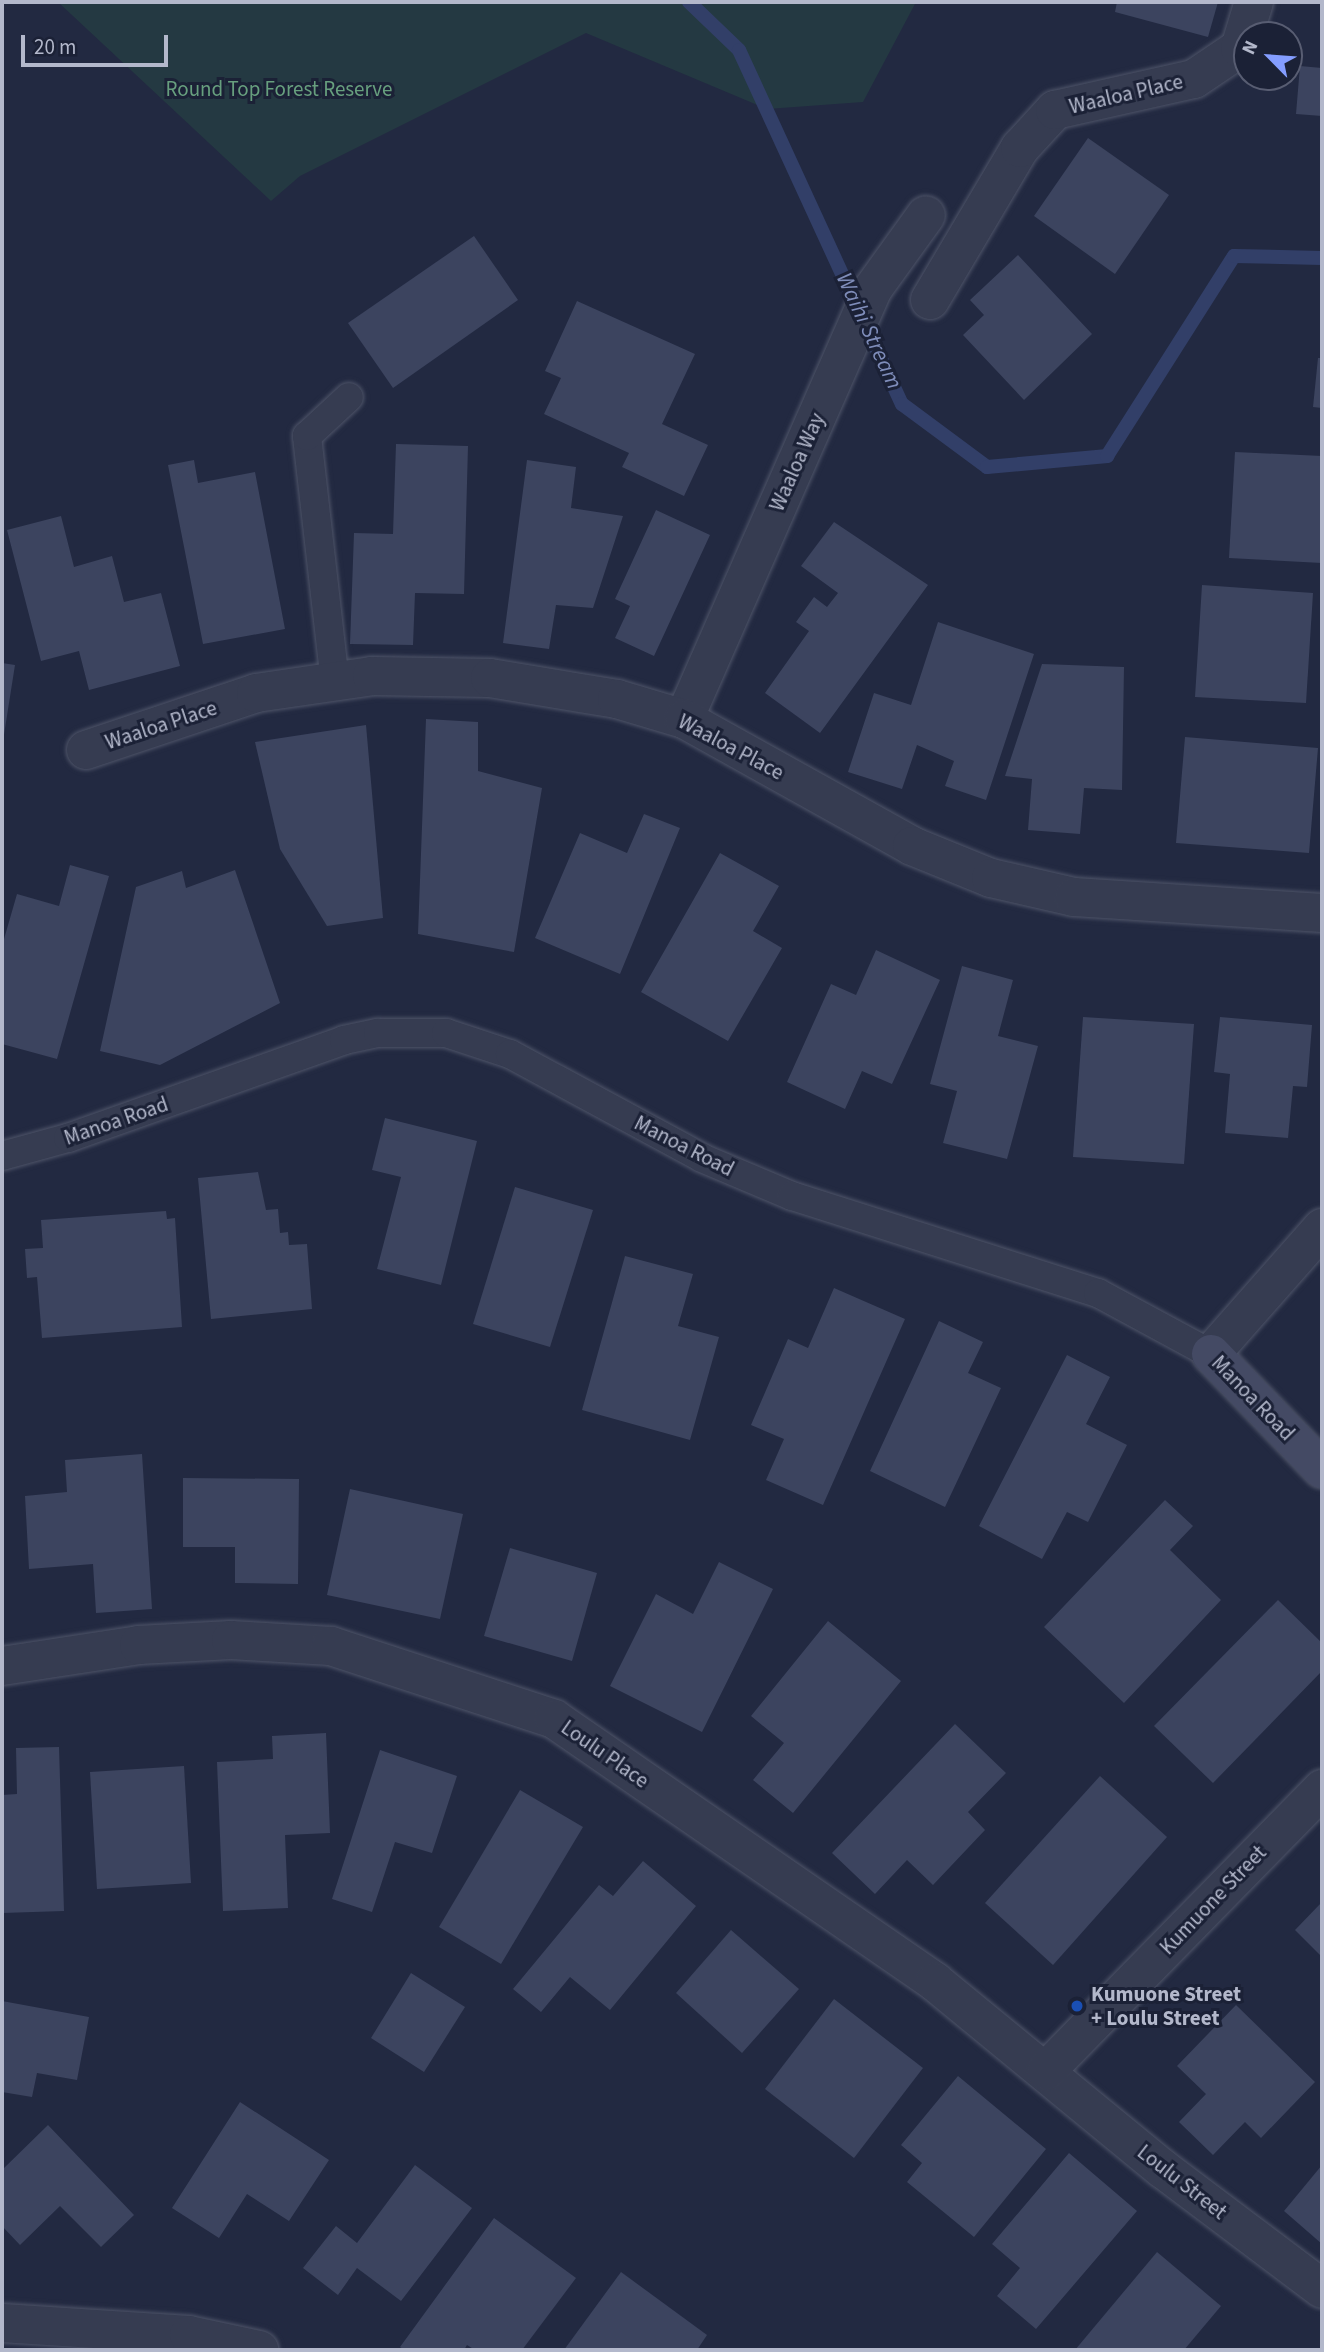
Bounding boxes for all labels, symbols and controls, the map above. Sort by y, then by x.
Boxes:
scale bar [24,21,172,65]
north arrow [1233,21,1303,91]
text: 20 m [34,32,76,62]
text: N [1235,36,1265,59]
street label: Waaloa Place [1067,69,1185,119]
park label: Round Top Forest Reserve [166,76,392,102]
water label: Waihi Stream [830,268,908,394]
street label: Waaloa Way [764,409,830,515]
street label: Waaloa Place [102,695,220,755]
street label: Waaloa Place [674,709,788,785]
street label: Manoa Road [61,1091,171,1151]
street label: Manoa Road [630,1110,738,1182]
street label: Manoa Road [1206,1350,1300,1446]
street label: Loulu Place [556,1715,654,1793]
street label: Kumuone Street [1155,1840,1271,1960]
place label: Kumuone Street + Loulu Street [1091,1981,1241,2031]
marker: Kumuone Street + Loulu Street [1069,1998,1085,2014]
street label: Loulu Street [1132,2139,1232,2225]

